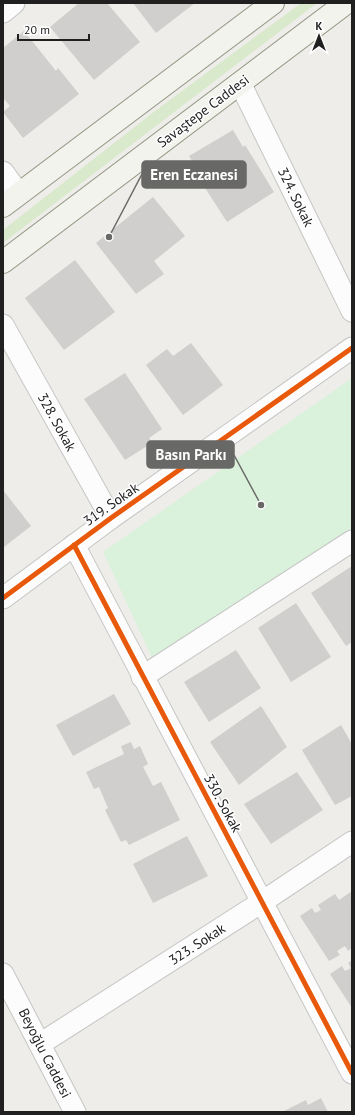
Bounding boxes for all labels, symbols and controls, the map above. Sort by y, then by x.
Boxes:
scale bar [18,16,89,42]
north arrow [299,16,339,56]
text: K [316,19,323,33]
text: 20 m [24,22,50,37]
street label: Savaştepe Caddesi [153,71,253,151]
callout: Eren Eczanesi [142,161,246,188]
street label: 324. Sokak [274,164,318,230]
text: Eren Eczanesi [150,165,238,184]
street label: 328. Sokak [34,390,80,455]
callout: Basın Parkı [147,441,234,468]
text: Basın Parkı [156,445,226,464]
street label: 319. Sokak [80,478,143,530]
street label: 330. Sokak [200,771,246,836]
street label: 323. Sokak [165,919,229,969]
street label: Beyoğlu Caddesi [15,1005,75,1101]

